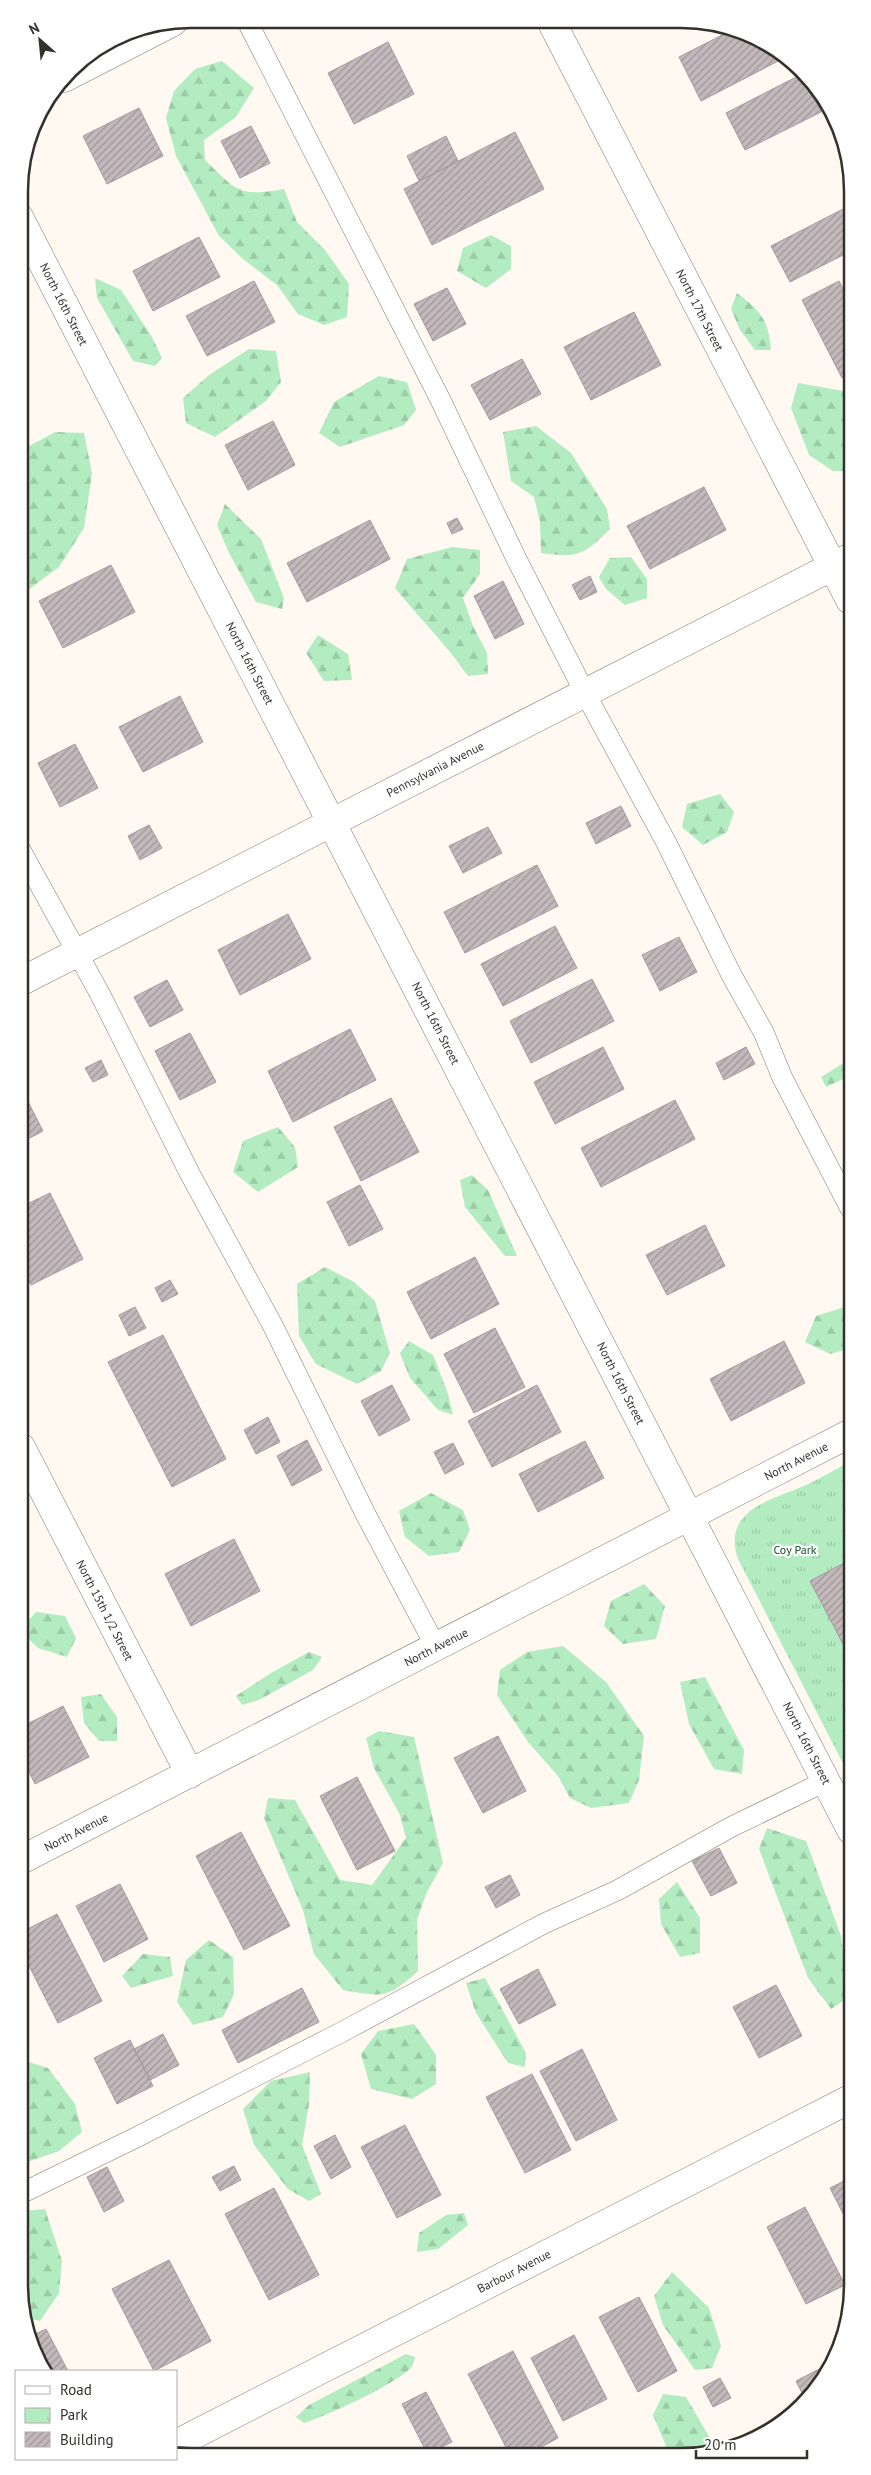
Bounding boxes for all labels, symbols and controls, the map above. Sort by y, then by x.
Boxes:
north arrow [15,15,65,65]
text: N [26,18,42,39]
street label: North 16th Street [37,260,91,348]
street label: North 17th Street [673,266,727,354]
street label: North 16th Street [223,619,277,707]
street label: Pennsylvania Avenue [384,738,486,800]
street label: North 16th Street [409,979,463,1067]
street label: North 16th Street [594,1339,648,1427]
street label: North Avenue [761,1438,831,1484]
park label: Coy Park [773,1542,817,1557]
street label: North 15th 1/2 Street [73,1557,137,1663]
street label: North Avenue [401,1624,471,1670]
street label: North 16th Street [780,1699,834,1787]
street label: North Avenue [41,1809,111,1855]
street label: Barbour Avenue [475,2246,553,2296]
legend [15,2370,178,2460]
text: Road [60,2380,92,2399]
text: Park [60,2405,88,2424]
scale bar [696,2428,807,2460]
text: Building [60,2430,114,2449]
text: 20 m [704,2435,737,2454]

